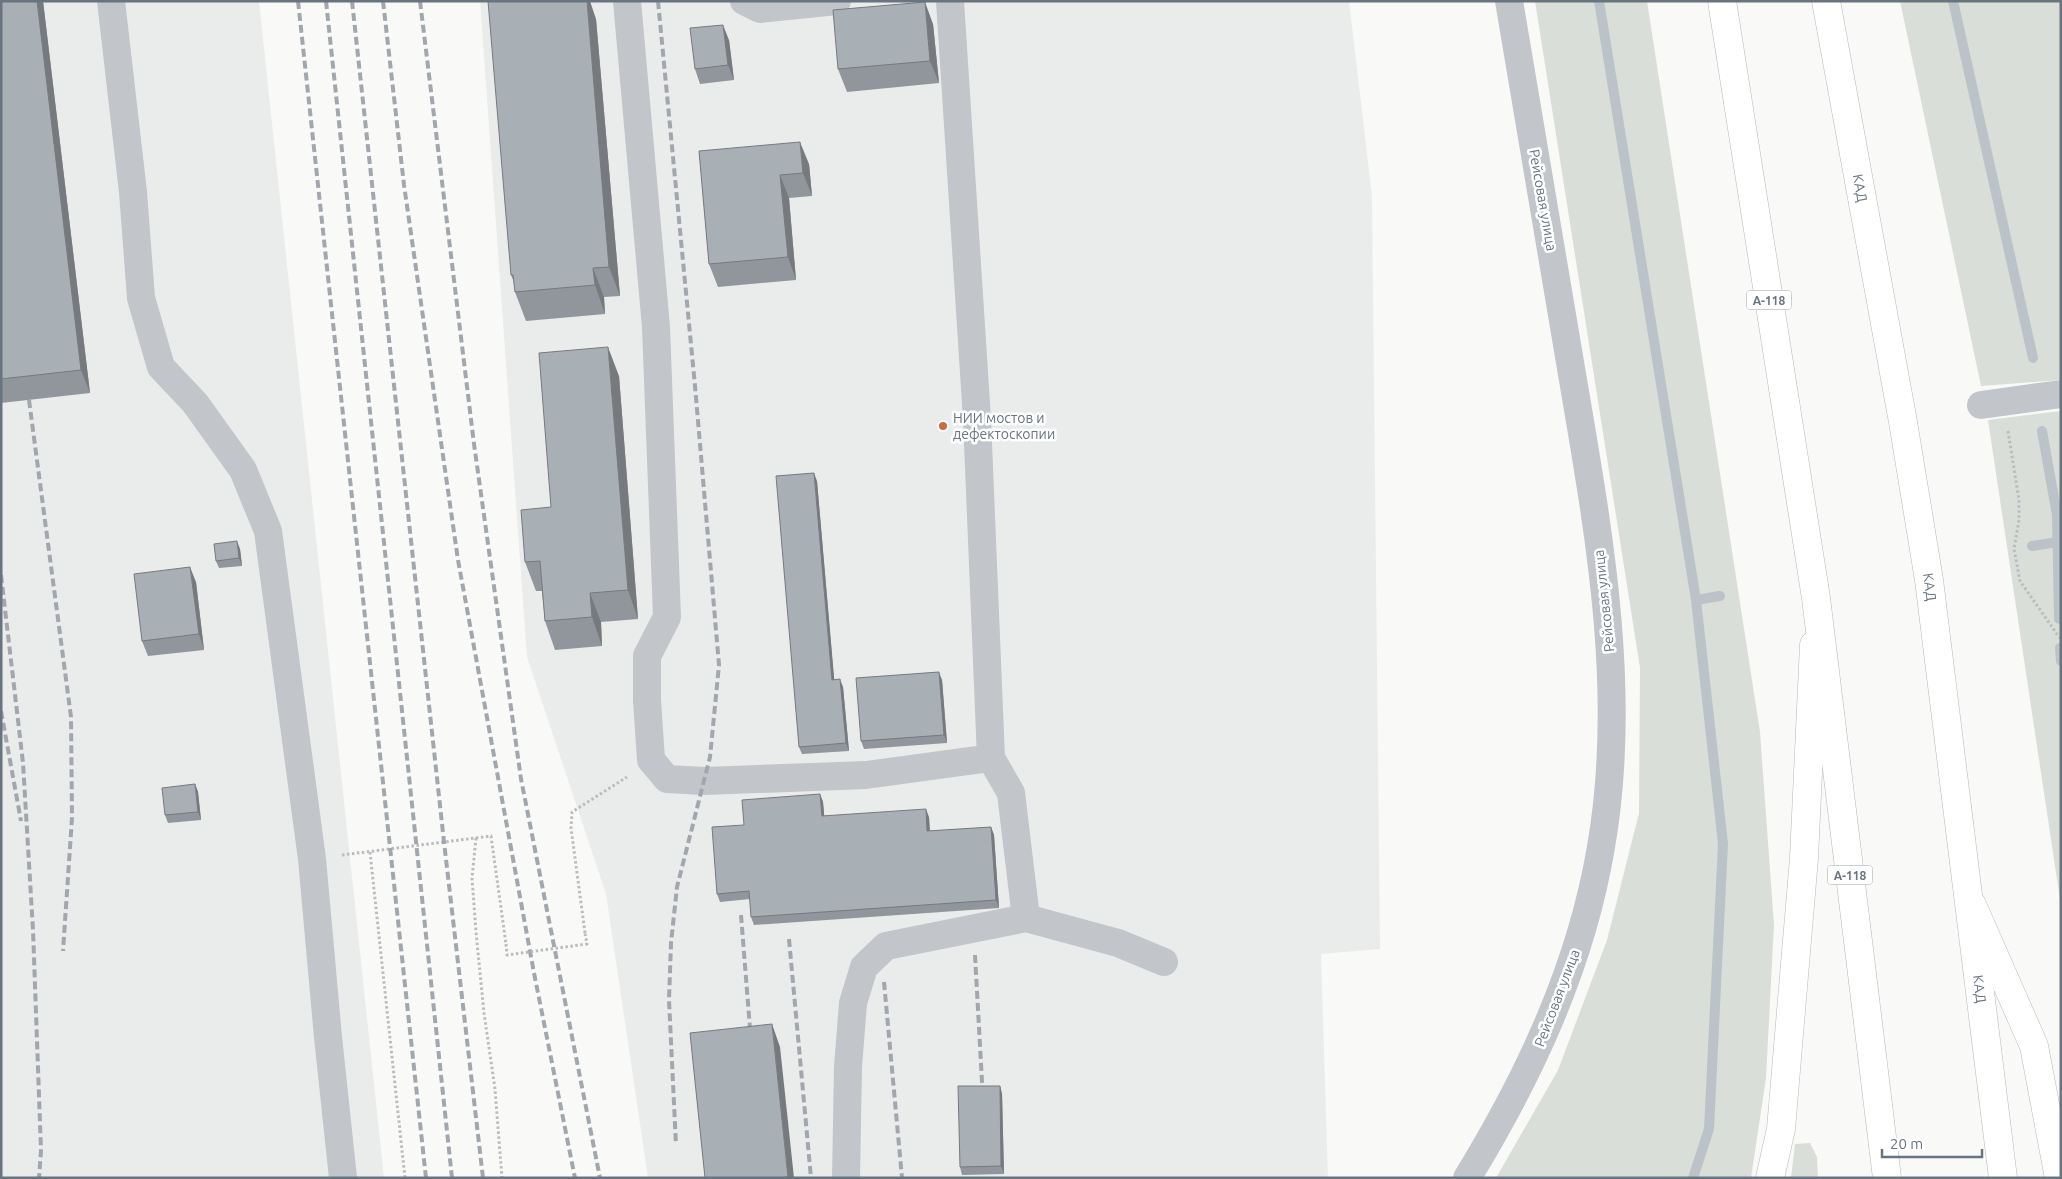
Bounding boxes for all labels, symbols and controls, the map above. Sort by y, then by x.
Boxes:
street label: Рейсовая улица [1526,148,1560,252]
street label: КАД [1850,173,1871,203]
road number: А-118 [1746,290,1792,310]
place label: НИИ мостов и дефектоскопии [953,410,1055,442]
marker: НИИ мостов и дефектоскопии [937,420,949,432]
street label: Рейсовая улица [1591,549,1617,653]
street label: КАД [1920,572,1940,602]
road number: А-118 [1828,866,1872,884]
street label: Рейсовая улица [1531,947,1583,1049]
street label: КАД [1970,974,1989,1004]
scale bar [1882,1126,1982,1158]
text: 20 m [1890,1135,1923,1152]

